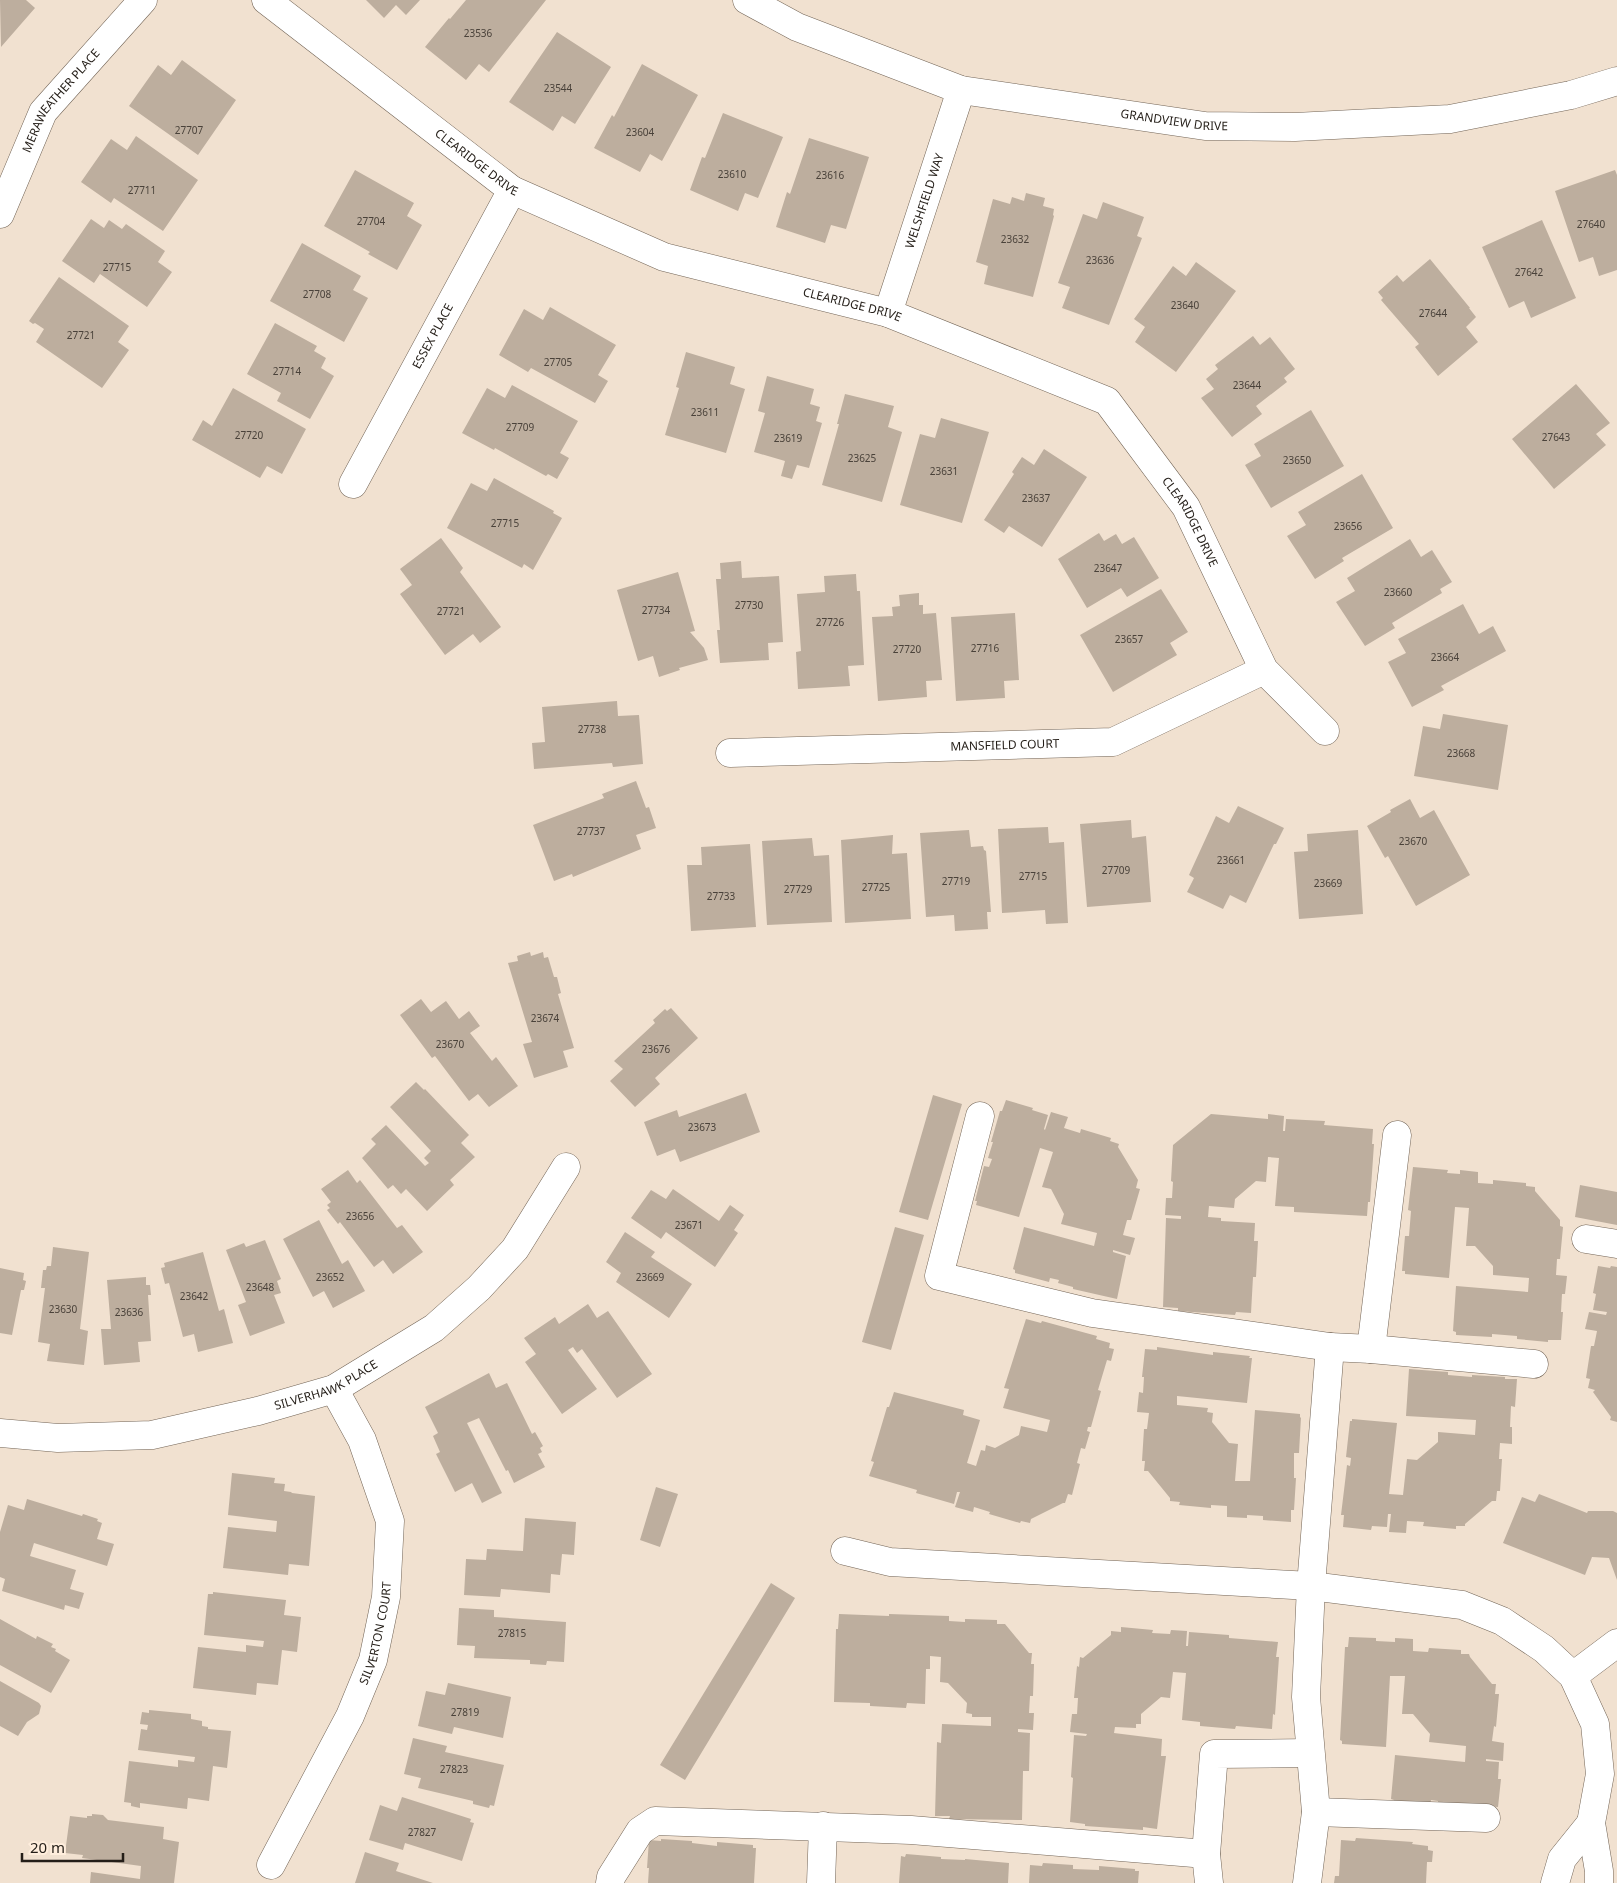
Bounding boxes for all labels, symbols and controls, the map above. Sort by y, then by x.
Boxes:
house number: 23536 [464,26,493,40]
street label: MERAWEATHER PLACE [18,45,103,155]
house number: 23544 [544,81,573,95]
street label: GRANDVIEW DRIVE [1120,105,1228,134]
house number: 27707 [175,123,204,137]
street label: CLEARIDGE DRIVE [432,125,521,200]
house number: 23604 [626,125,655,139]
street label: WELSHFIELD WAY [901,151,948,251]
house number: 23610 [718,167,747,181]
house number: 23616 [816,168,845,182]
house number: 27711 [128,183,156,197]
house number: 27704 [357,214,386,228]
house number: 27640 [1577,217,1606,231]
house number: 23632 [1001,232,1030,246]
house number: 23636 [1086,253,1115,267]
house number: 27715 [103,260,132,274]
house number: 27642 [1515,265,1544,279]
street label: CLEARIDGE DRIVE [801,283,904,326]
house number: 27708 [303,287,332,301]
house number: 23640 [1171,298,1200,312]
street label: ESSEX PLACE [408,300,457,372]
house number: 27644 [1419,306,1448,320]
house number: 27721 [67,328,95,342]
house number: 27705 [544,355,573,369]
house number: 27714 [273,364,302,378]
house number: 23644 [1233,378,1262,392]
house number: 23611 [691,405,719,419]
house number: 27709 [506,420,535,434]
house number: 27720 [235,428,264,442]
house number: 27643 [1542,430,1571,444]
house number: 23619 [774,431,803,445]
house number: 23625 [848,451,877,465]
house number: 23650 [1283,453,1312,467]
house number: 23631 [930,464,958,478]
street label: CLEARIDGE DRIVE [1158,473,1222,570]
house number: 23637 [1022,491,1051,505]
house number: 27715 [491,516,520,530]
house number: 23656 [1334,519,1363,533]
house number: 23647 [1094,561,1123,575]
house number: 23660 [1384,585,1413,599]
house number: 27730 [735,598,764,612]
house number: 27734 [642,603,671,617]
house number: 27721 [437,604,465,618]
house number: 27726 [816,615,845,629]
house number: 23657 [1115,632,1144,646]
house number: 27716 [971,641,1000,655]
house number: 27720 [893,642,922,656]
house number: 23664 [1431,650,1460,664]
house number: 27738 [578,722,607,736]
street label: MANSFIELD COURT [950,735,1060,755]
house number: 23668 [1447,746,1476,760]
house number: 27737 [577,824,606,838]
house number: 23670 [1399,834,1428,848]
house number: 23661 [1217,853,1245,867]
house number: 27709 [1102,863,1131,877]
house number: 27715 [1019,869,1048,883]
house number: 27719 [942,874,971,888]
house number: 23669 [1314,876,1343,890]
house number: 27725 [862,880,891,894]
house number: 27729 [784,882,813,896]
house number: 27733 [707,889,736,903]
house number: 23674 [531,1011,560,1025]
house number: 23670 [436,1037,465,1051]
house number: 23676 [642,1042,671,1056]
house number: 23673 [688,1120,717,1134]
house number: 23656 [346,1209,375,1223]
house number: 23671 [675,1218,703,1232]
house number: 23652 [316,1270,345,1284]
house number: 23669 [636,1270,665,1284]
house number: 23648 [246,1280,275,1294]
house number: 23642 [180,1289,209,1303]
house number: 23630 [49,1302,78,1316]
house number: 23636 [115,1305,144,1319]
street label: SILVERHAWK PLACE [272,1356,380,1414]
street label: SILVERTON COURT [355,1581,395,1687]
house number: 27815 [498,1626,527,1640]
house number: 27819 [451,1705,480,1719]
house number: 27823 [440,1762,469,1776]
house number: 27827 [408,1825,437,1839]
scale bar [22,1830,124,1862]
text: 20 m [30,1837,65,1857]

